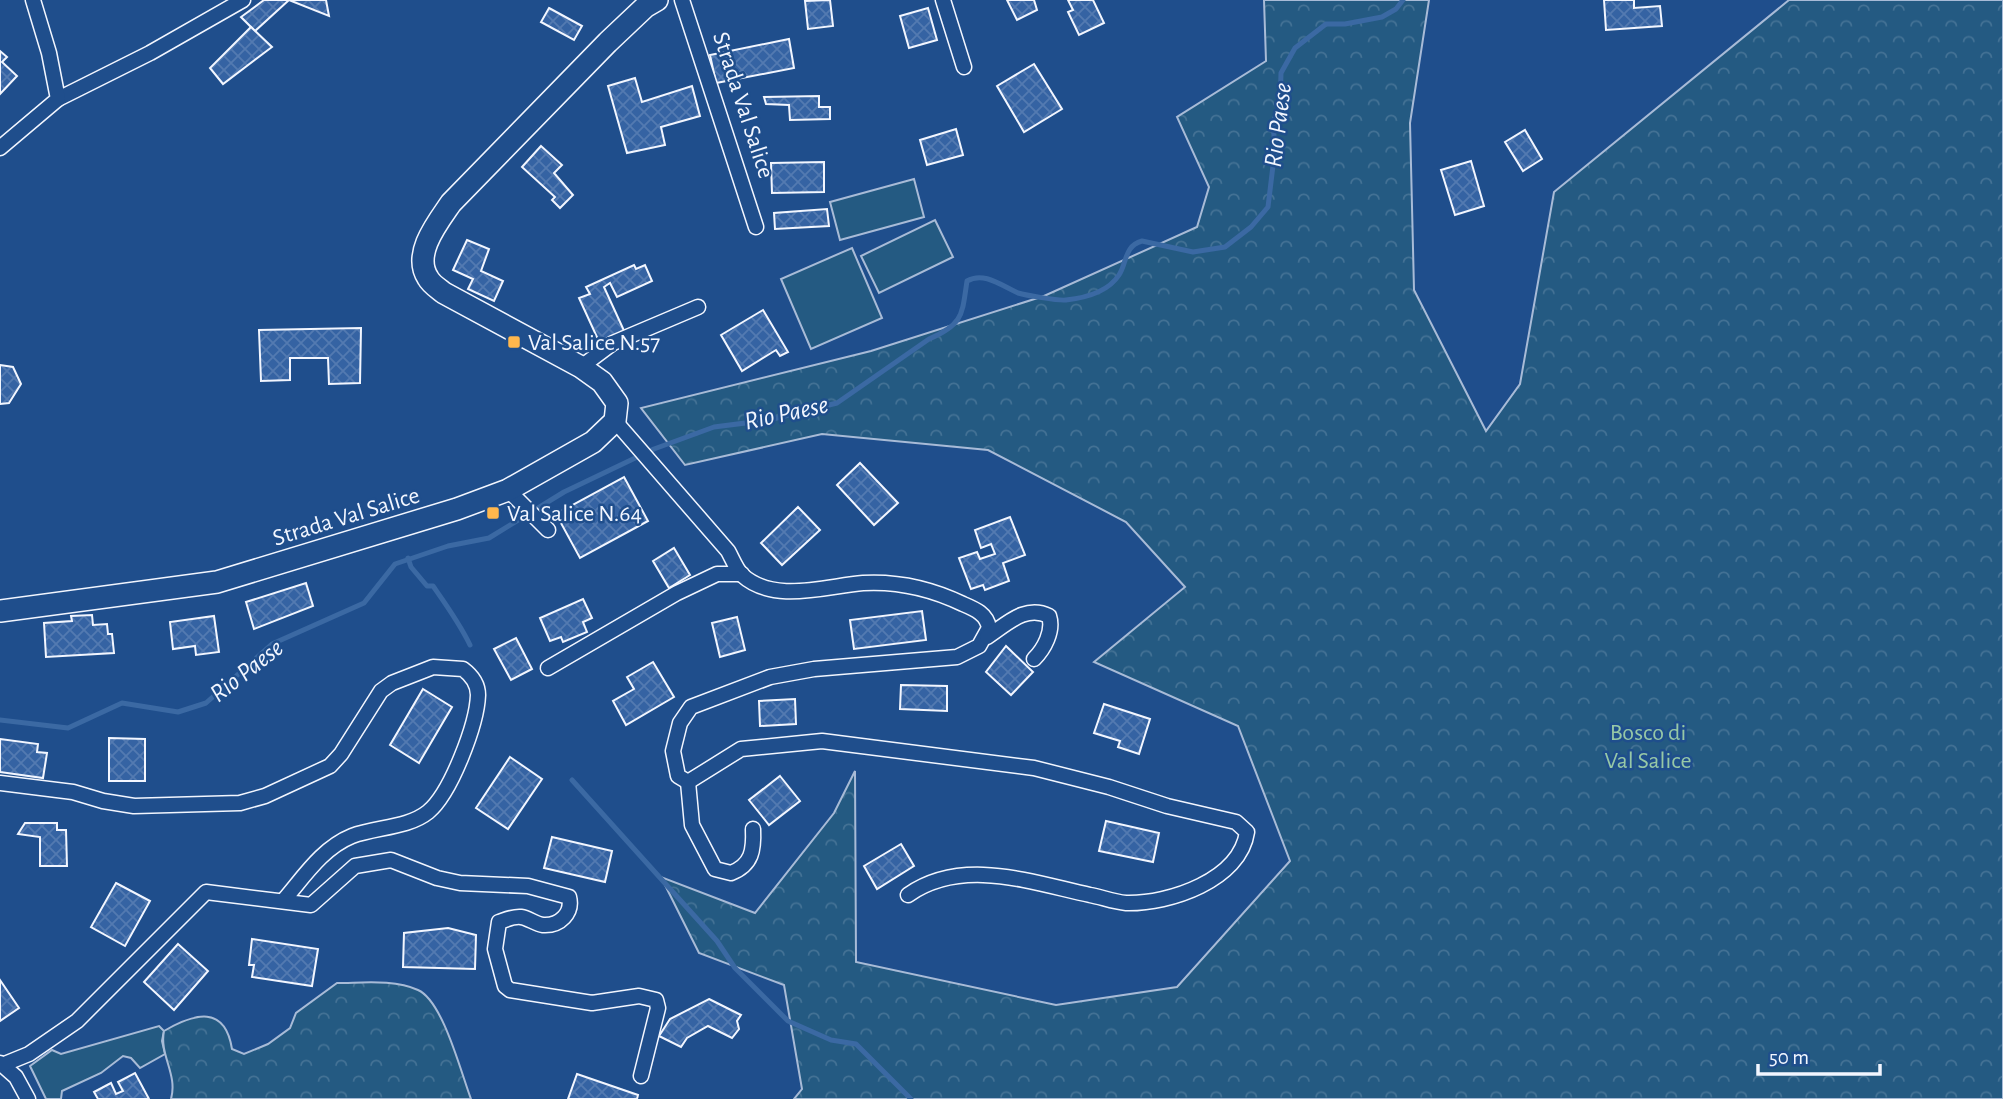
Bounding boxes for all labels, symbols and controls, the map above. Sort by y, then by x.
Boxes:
street label: Strada Val Salice [708,29,778,181]
water label: Rio Paese [1260,81,1296,169]
place label: Val Salice N.57 [528,331,660,355]
marker: Val Salice N.57 [506,334,522,350]
water label: Rio Paese [742,391,831,435]
street label: Strada Val Salice [270,483,423,551]
place label: Val Salice N.64 [507,502,642,526]
marker: Val Salice N.64 [485,505,501,521]
water label: Rio Paese [205,634,288,707]
park label: Bosco di Val Salice [1604,721,1692,773]
scale bar [1758,1032,1881,1076]
text: 50 m [1769,1047,1809,1068]

